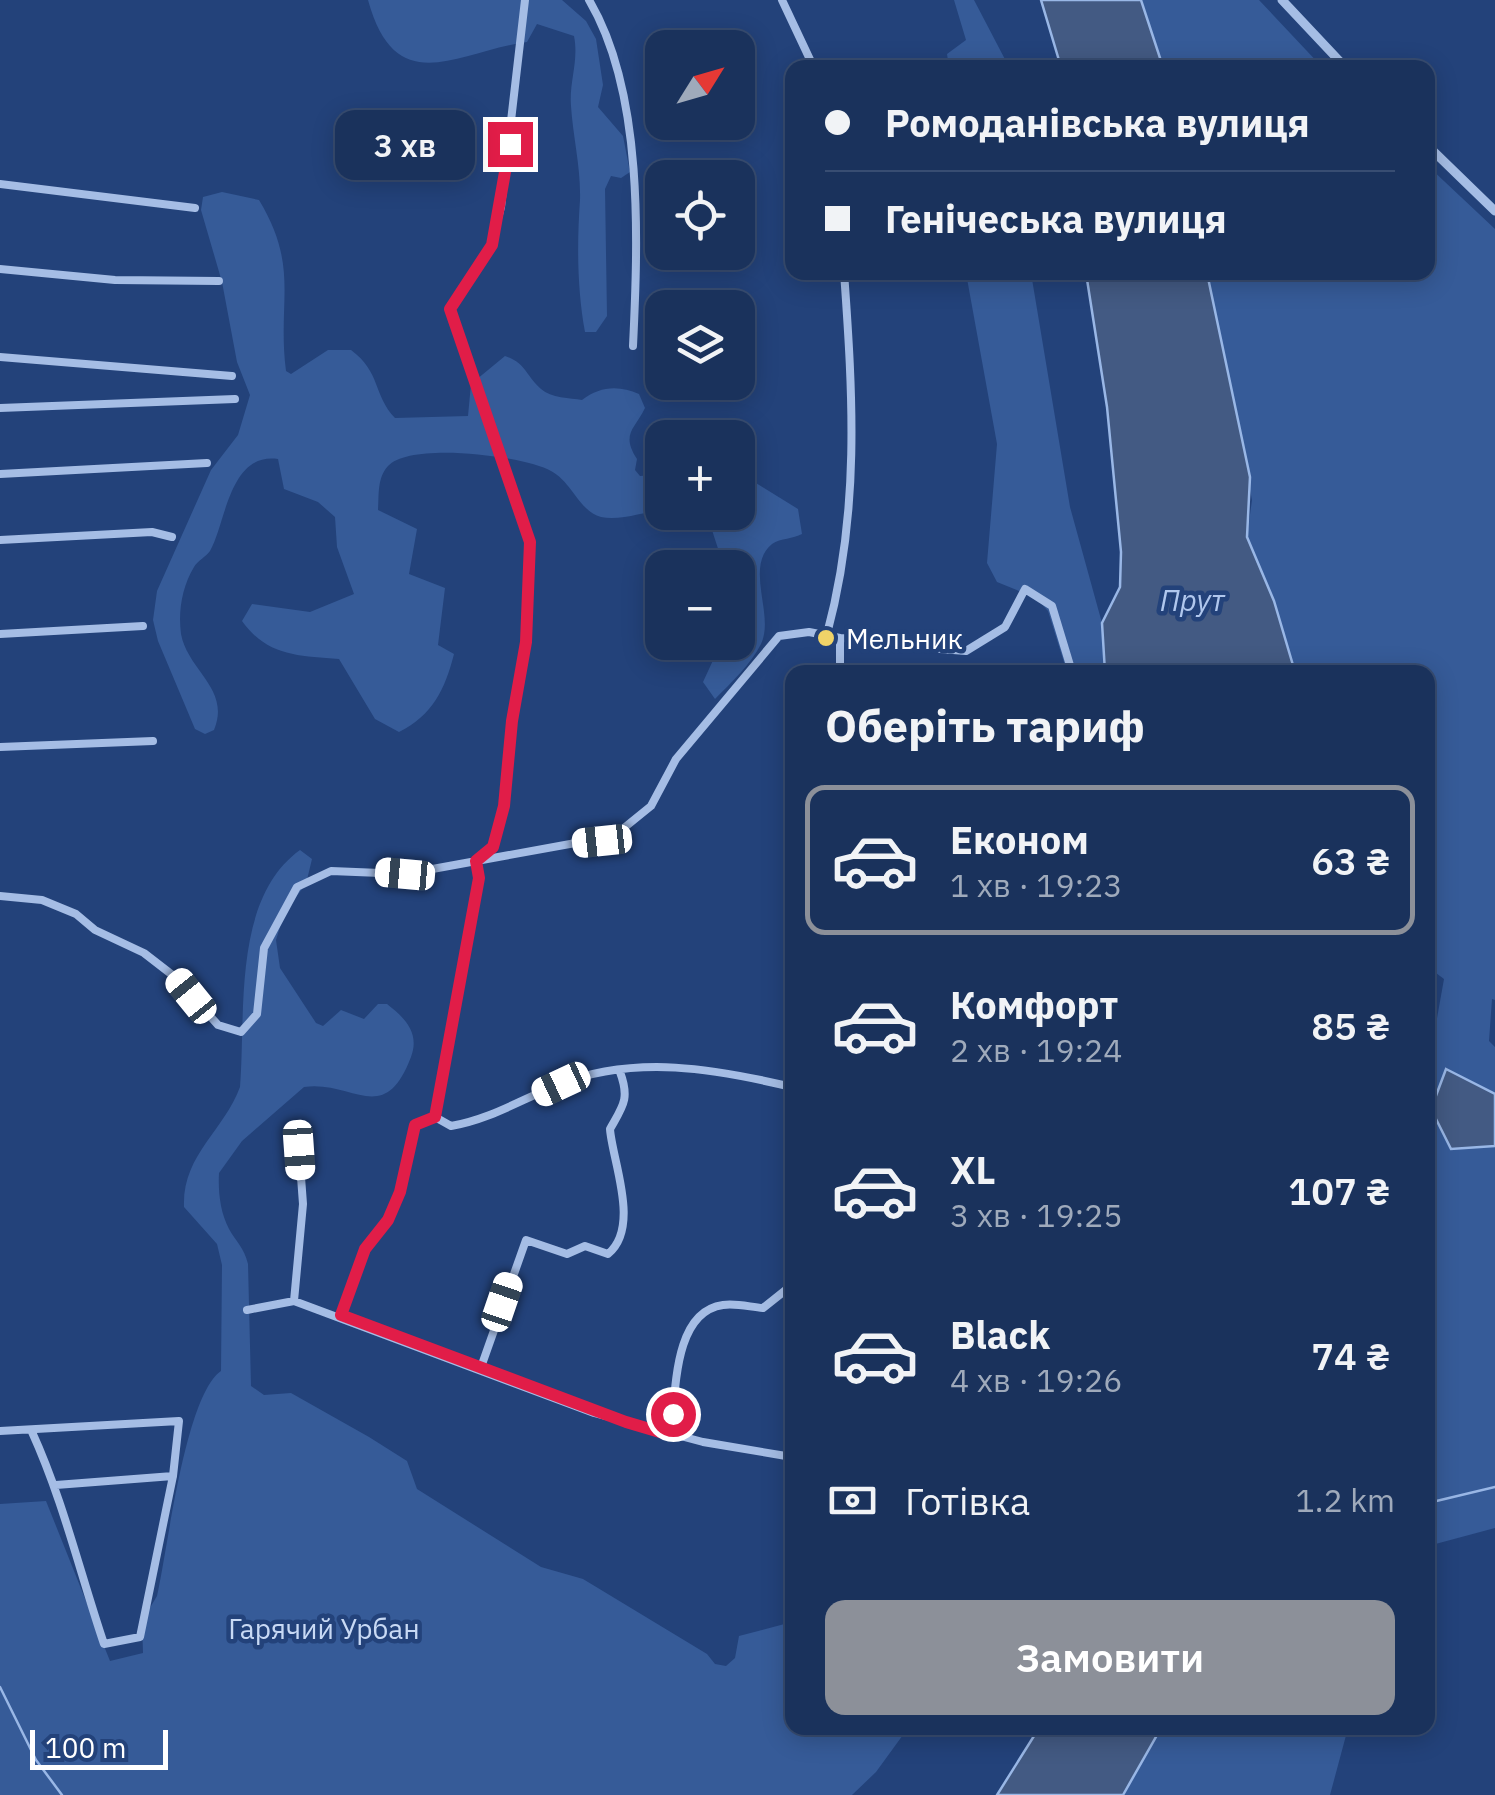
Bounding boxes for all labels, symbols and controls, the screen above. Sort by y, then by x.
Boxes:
north arrow [645,30,755,140]
map controls [645,30,755,660]
text: Ромоданівська вулиця [885,98,1310,147]
callout: 3 хв [335,109,475,179]
route end [488,122,533,167]
text: 3 хв [374,124,436,166]
button: locate [645,160,755,270]
text: Генічеська вулиця [885,194,1227,243]
button: layers [645,290,755,400]
button: + [645,420,755,530]
button: − [645,550,755,660]
water label: Прут [1160,580,1226,619]
place label: Мельник [846,620,963,657]
marker: Мельник [815,627,837,649]
text: Оберіть тариф [825,696,1145,754]
icon: car [830,815,920,905]
text: Економ [950,815,1089,864]
car [571,823,633,859]
text: 63 ₴ [1311,836,1390,885]
car [374,856,436,892]
text: 1 хв · 19:23 [950,864,1123,906]
car [160,963,222,1029]
icon: car [830,980,920,1070]
text: Комфорт [950,980,1118,1029]
text: 85 ₴ [1311,1001,1390,1050]
text: 2 хв · 19:24 [950,1029,1123,1071]
car [527,1058,595,1110]
car [282,1119,316,1181]
icon: car [830,1145,920,1235]
text: XL [950,1145,996,1194]
text: 107 ₴ [1288,1166,1390,1215]
text: 3 хв · 19:25 [950,1194,1123,1236]
car [478,1269,526,1335]
icon: car [830,1310,920,1400]
text: Black [950,1310,1050,1359]
text: 74 ₴ [1311,1331,1390,1380]
text: 4 хв · 19:26 [950,1359,1123,1401]
route start [651,1392,696,1437]
icon: cash [825,1473,880,1528]
text: Готівка [905,1476,1030,1525]
text: 1.2 km [1296,1479,1395,1521]
button: Замовити [825,1600,1395,1715]
park label: Гарячий Урбан [228,1610,420,1647]
scale bar [30,1725,168,1770]
text: 100 m [45,1729,126,1766]

